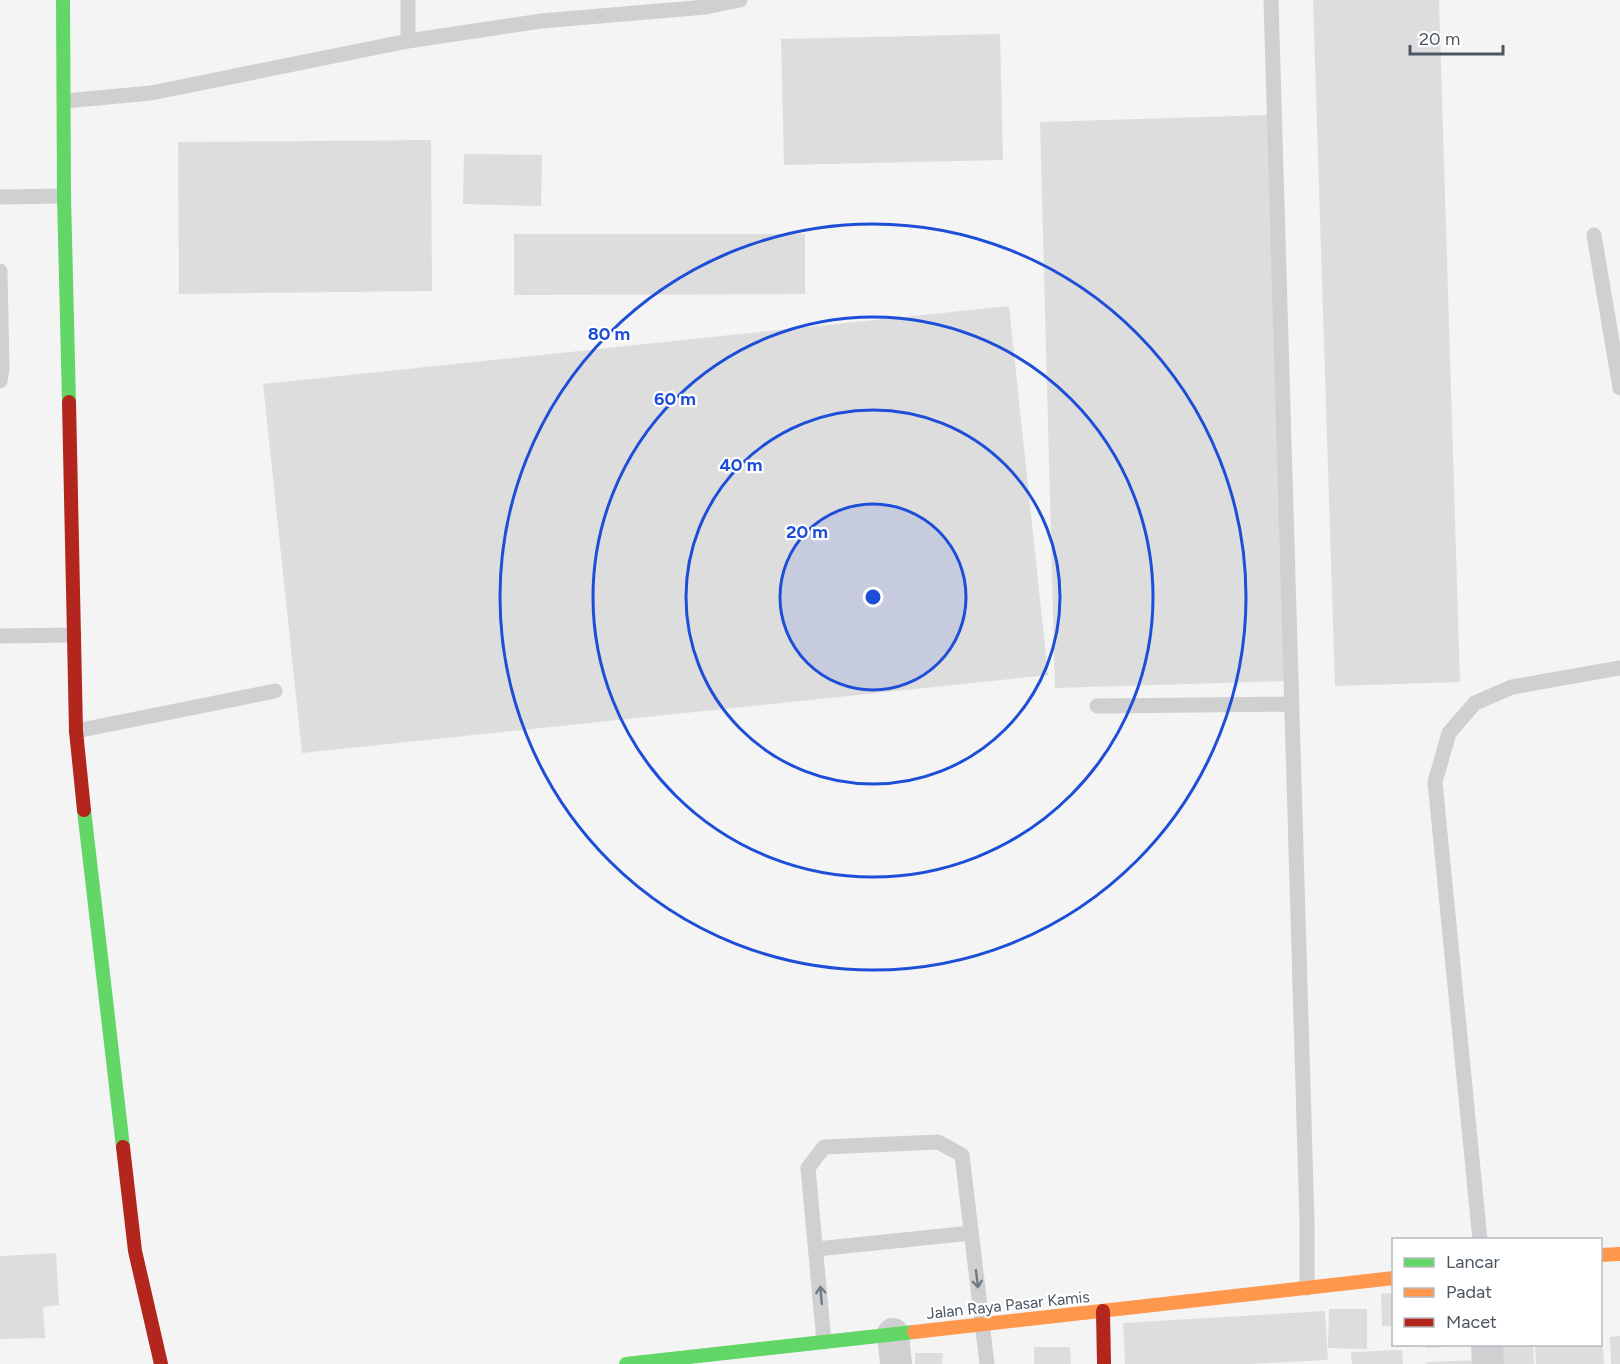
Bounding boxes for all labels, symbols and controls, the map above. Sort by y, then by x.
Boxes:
scale bar [1410,18,1503,56]
text: 20 m [1419,28,1460,50]
text: 80 m [588,323,630,345]
text: 60 m [654,388,696,410]
text: 40 m [719,454,763,476]
text: 20 m [786,521,828,543]
centre of rings [863,587,883,607]
legend [1392,1238,1602,1346]
text: Lancar [1446,1251,1500,1273]
one-way arrow [972,1268,983,1288]
text: Padat [1446,1281,1492,1303]
one-way arrow [815,1286,826,1306]
street label: Jalan Raya Pasar Kamis [925,1287,1091,1323]
text: Macet [1446,1311,1497,1333]

